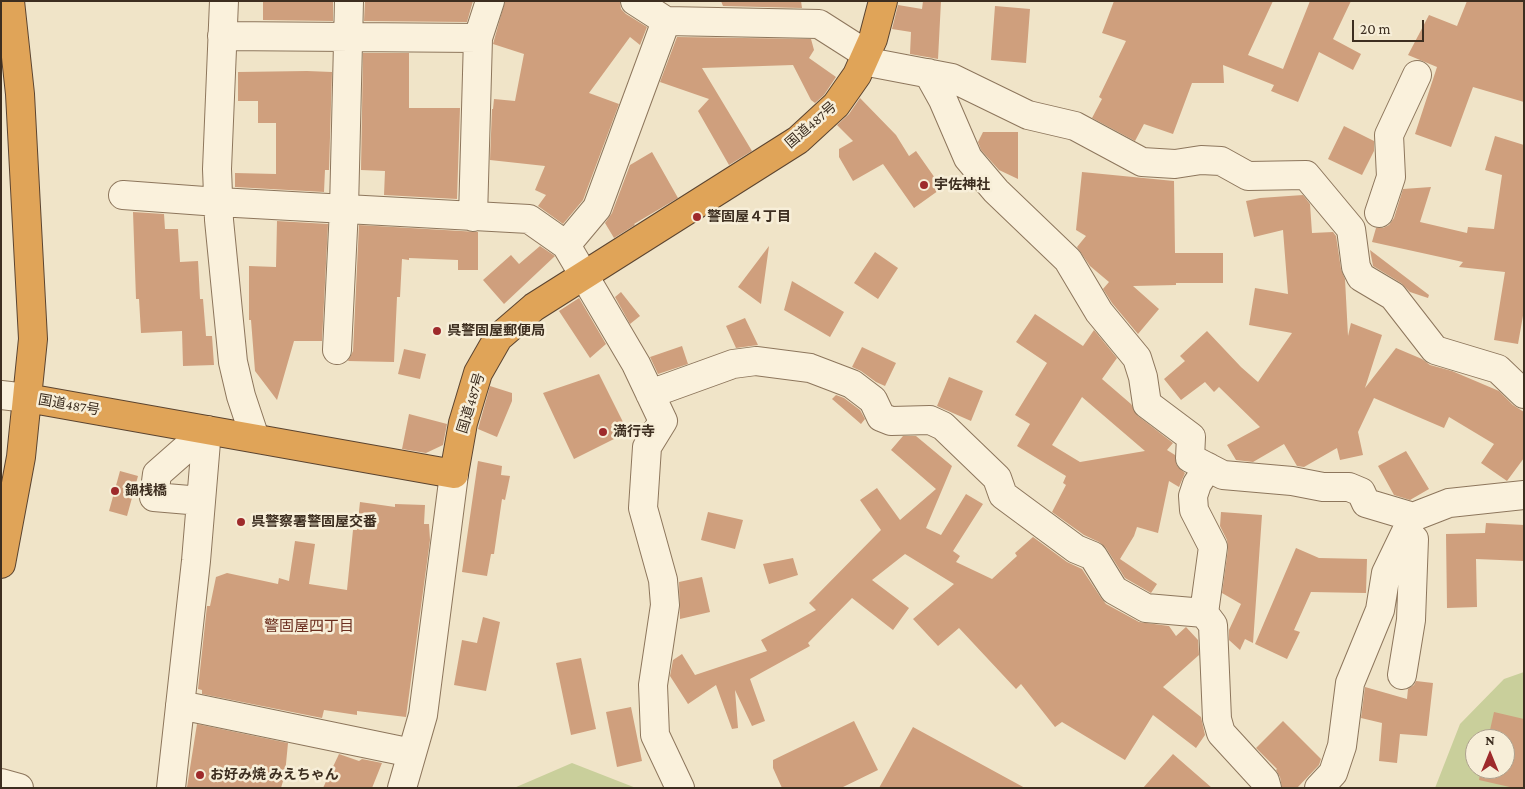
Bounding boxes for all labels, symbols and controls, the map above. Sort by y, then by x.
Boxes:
scale bar [1355,10,1428,42]
text: 20 m [1360,21,1391,37]
street label: 国道487号 [782,98,840,152]
place label: 宇佐神社 [934,177,990,193]
marker: 宇佐神社 [918,179,930,191]
place label: 警固屋４丁目 [707,209,791,225]
marker: 警固屋４丁目 [691,211,703,223]
place label: 呉警固屋郵便局 [447,323,545,339]
marker: 呉警固屋郵便局 [431,325,443,337]
street label: 国道487号 [454,371,488,435]
street label: 国道487号 [37,391,101,419]
place label: 満行寺 [613,424,655,440]
marker: 満行寺 [597,426,609,438]
place label: 鍋桟橋 [125,483,167,499]
marker: 鍋桟橋 [109,485,121,497]
place label: 呉警察署警固屋交番 [251,514,377,530]
marker: 呉警察署警固屋交番 [235,516,247,528]
district label: 警固屋四丁目 [264,617,354,635]
north arrow [1465,729,1515,779]
text: N [1485,732,1495,748]
place label: お好み焼 みえちゃん [210,767,339,783]
marker: お好み焼 みえちゃん [194,769,206,781]

